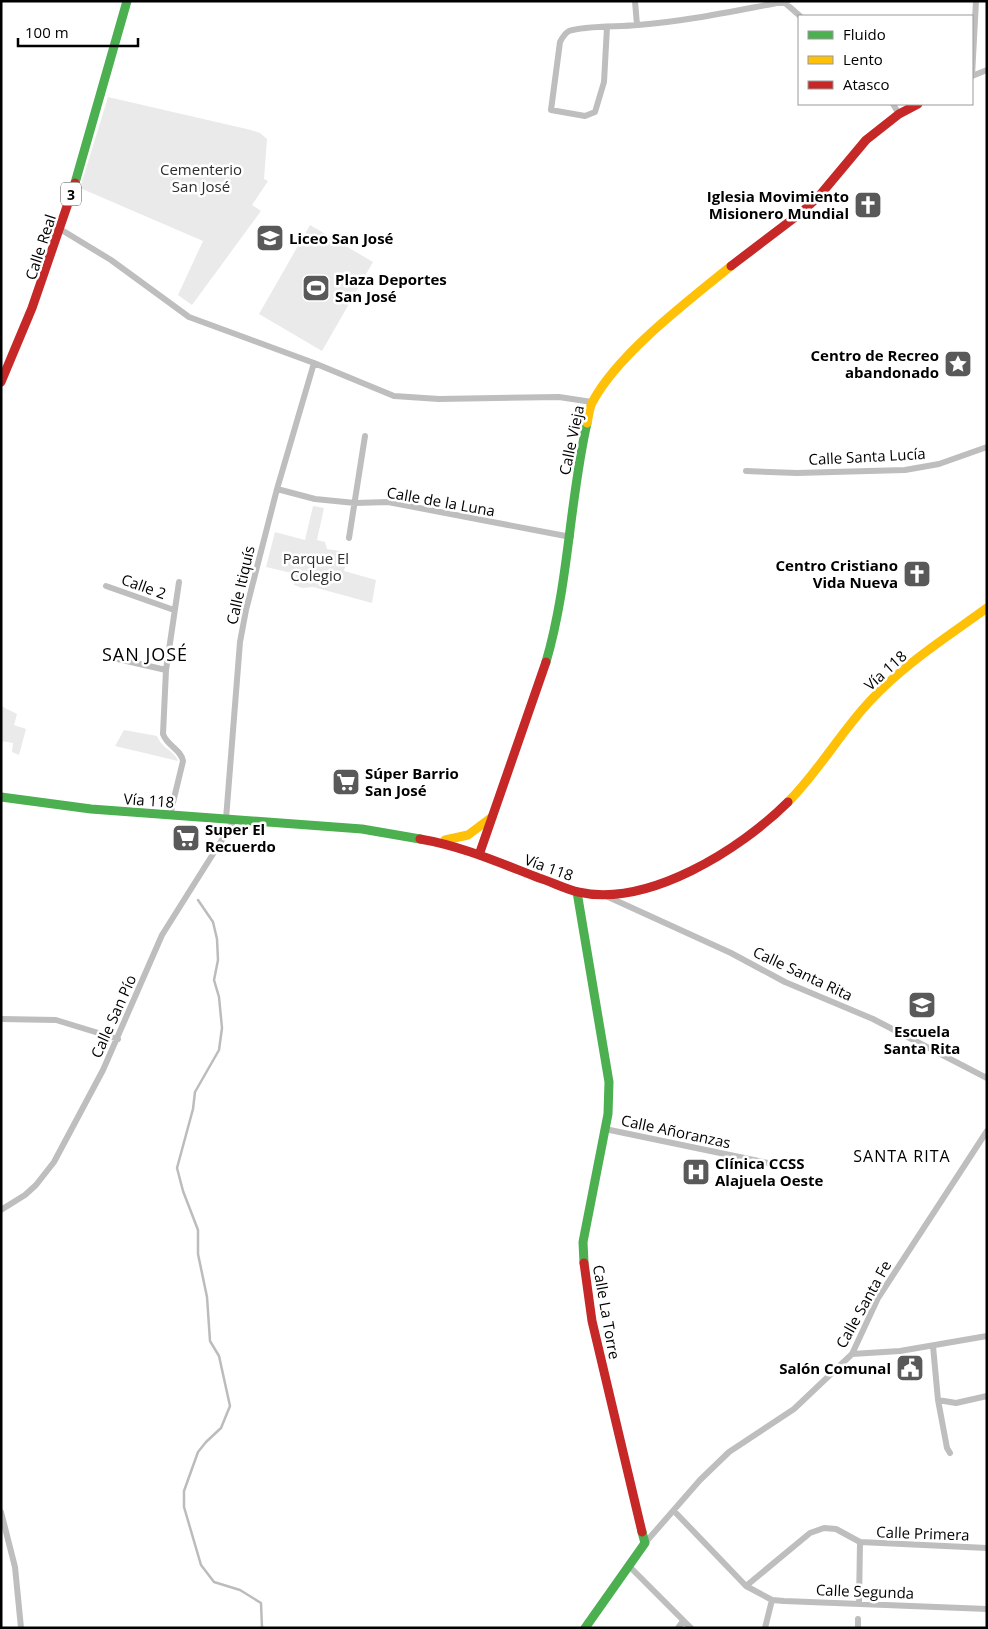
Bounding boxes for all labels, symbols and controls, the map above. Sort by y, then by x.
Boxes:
scale bar [18,15,138,47]
legend [798,15,973,105]
text: 100 m [25,22,69,42]
text: Fluido [843,24,886,44]
text: Lento [843,49,883,69]
text: Atasco [843,74,890,94]
park label: Cementerio San José [160,159,242,196]
road number: 3 [61,182,81,205]
place label: Iglesia Movimiento Misionero Mundial [707,186,849,223]
church icon: Iglesia Movimiento Misionero Mundial [853,190,883,220]
street label: Calle Real [20,212,60,282]
school or university icon: Liceo San José [255,223,285,253]
place label: Liceo San José [289,228,394,248]
place label: Plaza Deportes San José [335,269,447,306]
sports icon: Plaza Deportes San José [301,273,331,303]
place label: Centro de Recreo abandonado [811,345,939,382]
place icon: Centro de Recreo abandonado [943,349,973,379]
street label: Calle Vieja [554,403,588,477]
street label: Calle Santa Lucía [808,443,926,469]
street label: Calle de la Luna [385,482,497,520]
street label: Calle Itiquís [221,544,259,626]
park label: Parque El Colegio [283,548,349,585]
place label: Centro Cristiano Vida Nueva [776,555,898,592]
church icon: Centro Cristiano Vida Nueva [902,559,932,589]
street label: Calle 2 [119,569,169,603]
district label: SAN JOSÉ [102,642,188,666]
street label: Vía 118 [859,646,911,694]
place label: Súper Barrio San José [365,763,459,800]
supermarket icon: Súper Barrio San José [331,767,361,797]
street label: Vía 118 [123,788,175,812]
place label: Super El Recuerdo [205,819,276,856]
supermarket icon: Super El Recuerdo [171,823,201,853]
street label: Vía 118 [522,849,576,885]
street label: Calle Santa Rita [750,941,856,1005]
street label: Calle San Pío [86,971,140,1061]
school or university icon: Escuela Santa Rita [907,990,937,1020]
place label: Escuela Santa Rita [884,1021,960,1058]
street label: Calle Añoranzas [619,1110,733,1152]
district label: SANTA RITA [853,1145,951,1167]
place label: Clínica CCSS Alajuela Oeste [715,1153,824,1190]
hospital icon: Clínica CCSS Alajuela Oeste [681,1157,711,1187]
street label: Calle Santa Fe [831,1257,895,1351]
street label: Calle La Torre [589,1263,625,1361]
public building icon: Salón Comunal [895,1353,925,1383]
place label: Salón Comunal [779,1358,891,1378]
street label: Calle Primera [876,1521,970,1545]
street label: Calle Segunda [815,1579,915,1603]

